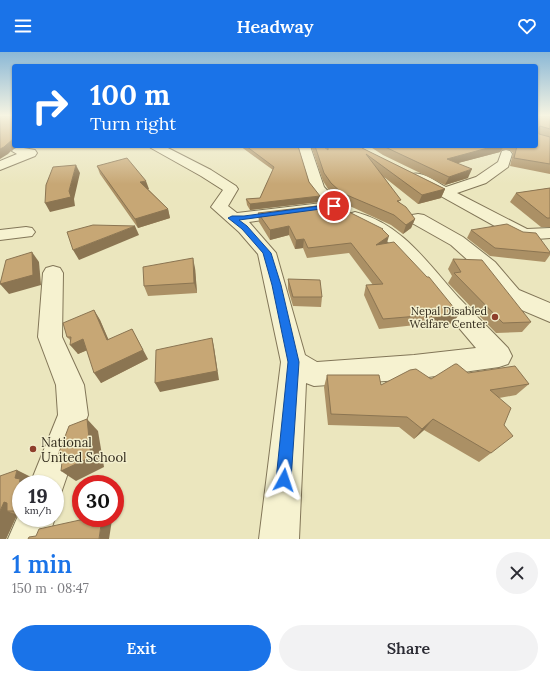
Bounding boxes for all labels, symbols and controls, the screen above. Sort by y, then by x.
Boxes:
icon: menu [12,15,34,37]
text: Headway [237,15,313,38]
icon: heart [516,15,538,37]
text: 100 m [90,77,170,113]
icon: right [24,80,76,132]
text: Turn right [90,112,176,135]
pin [317,189,351,223]
icon: arrive [323,195,345,217]
place label: Nepal Disabled Welfare Center [409,304,487,331]
marker: Nepal Disabled Welfare Center [490,312,500,322]
place label: National United School [41,434,127,466]
marker: National United School [28,444,38,454]
position arrow [263,459,305,501]
speed limit sign: 30 [72,475,124,527]
text: 19 [28,483,48,508]
text: km/h [24,504,52,517]
text: 1 min [12,549,72,580]
button: close [496,552,538,594]
text: 150 m · 08:47 [12,580,89,597]
button: Exit [12,625,271,671]
button: Share [279,625,538,671]

